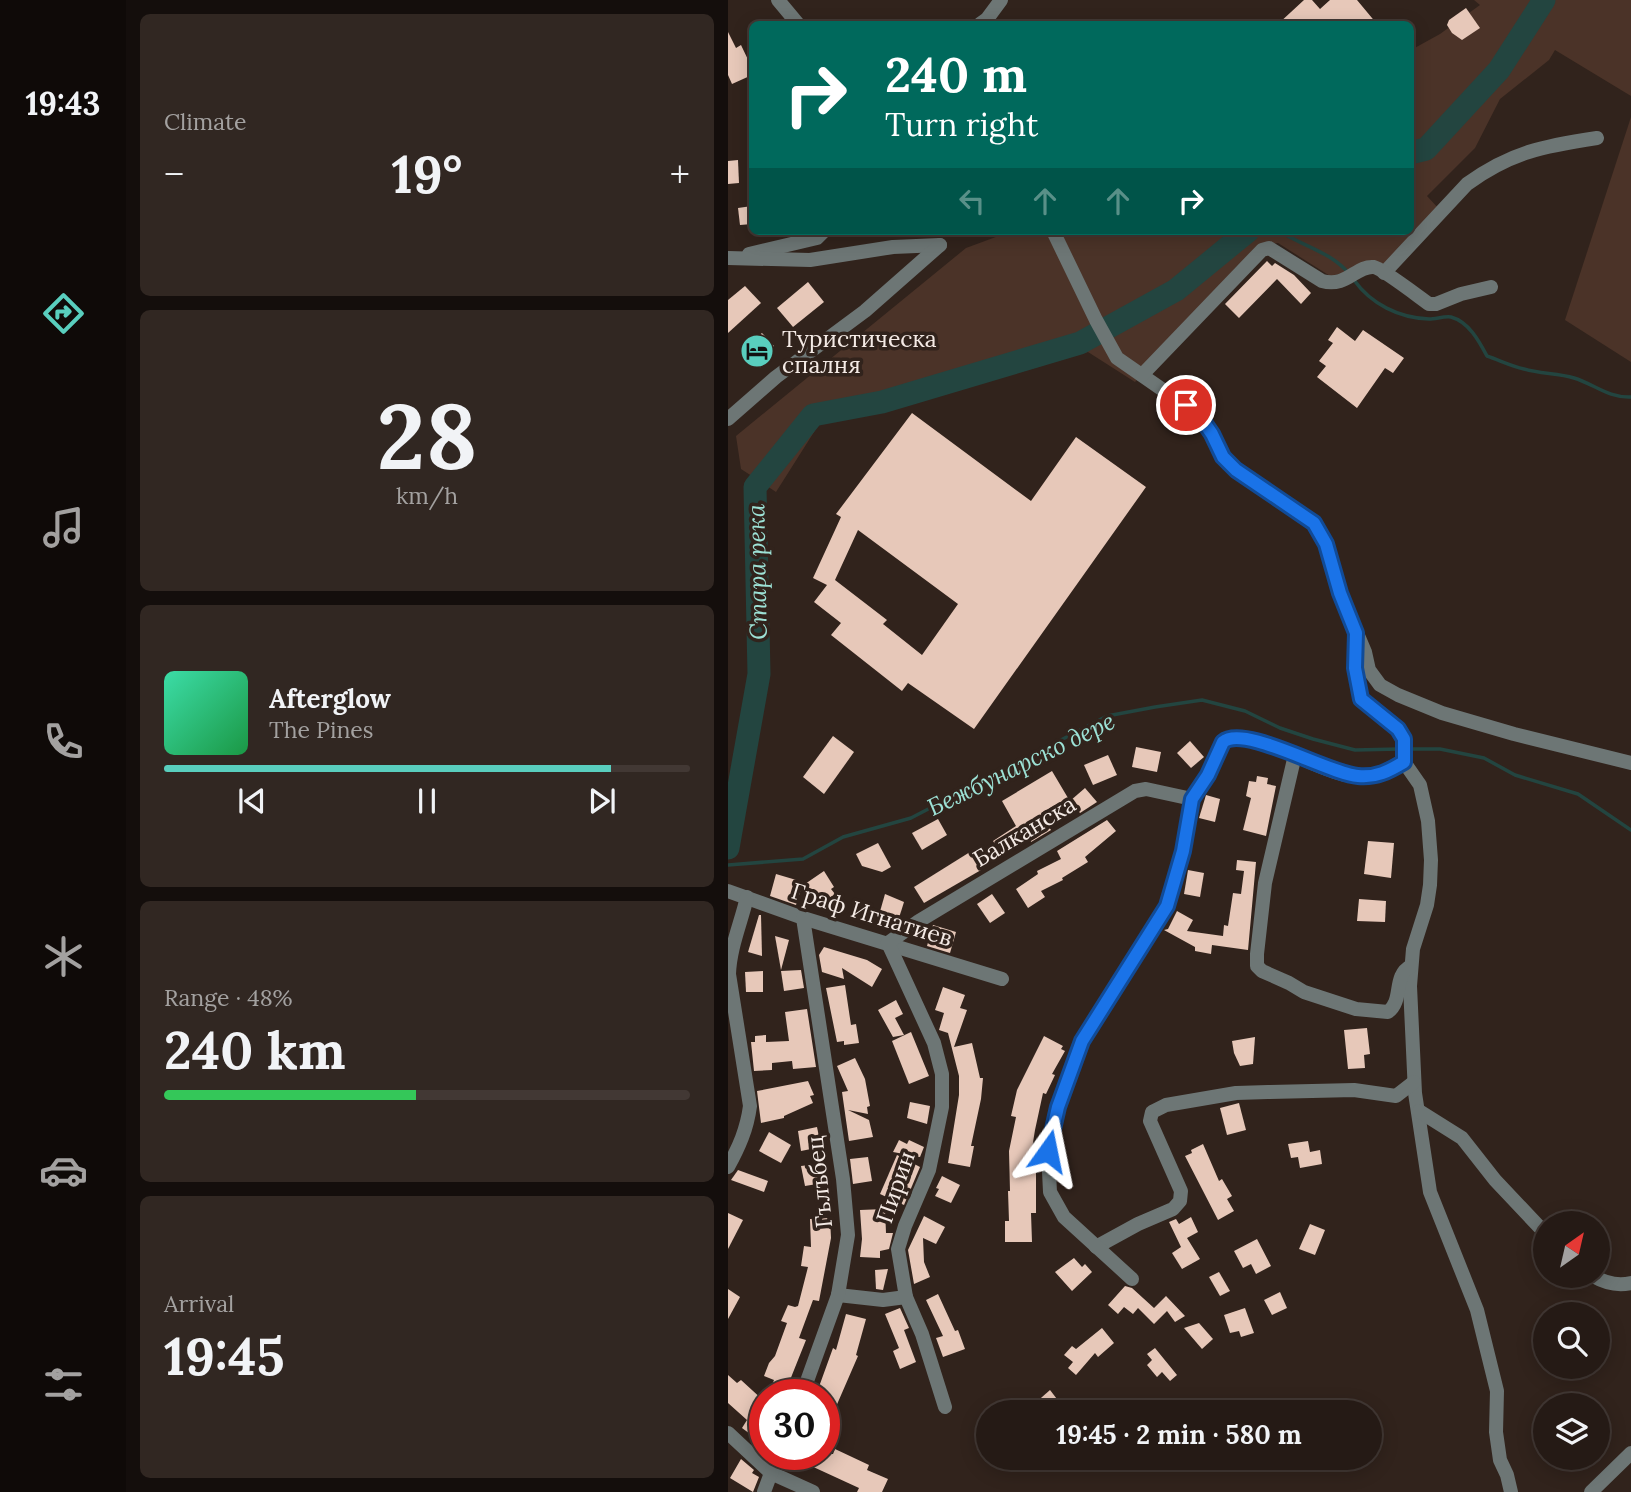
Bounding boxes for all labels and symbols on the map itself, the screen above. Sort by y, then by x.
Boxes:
place label: Туристическа спалня [782,324,937,379]
hotel icon: Туристическа спалня [738,332,776,370]
pin [1156,375,1216,435]
water label: Стара река [740,503,774,640]
water label: Бежбунарско дере [922,705,1120,823]
street label: Балканска [967,789,1081,873]
street label: Граф Игнатиев [788,876,956,952]
position arrow [1011,1114,1085,1188]
street label: Гълъбец [800,1135,838,1229]
street label: Пирин [869,1147,921,1227]
north arrow [1533,1211,1610,1288]
speed limit sign: 30 [749,1379,840,1470]

